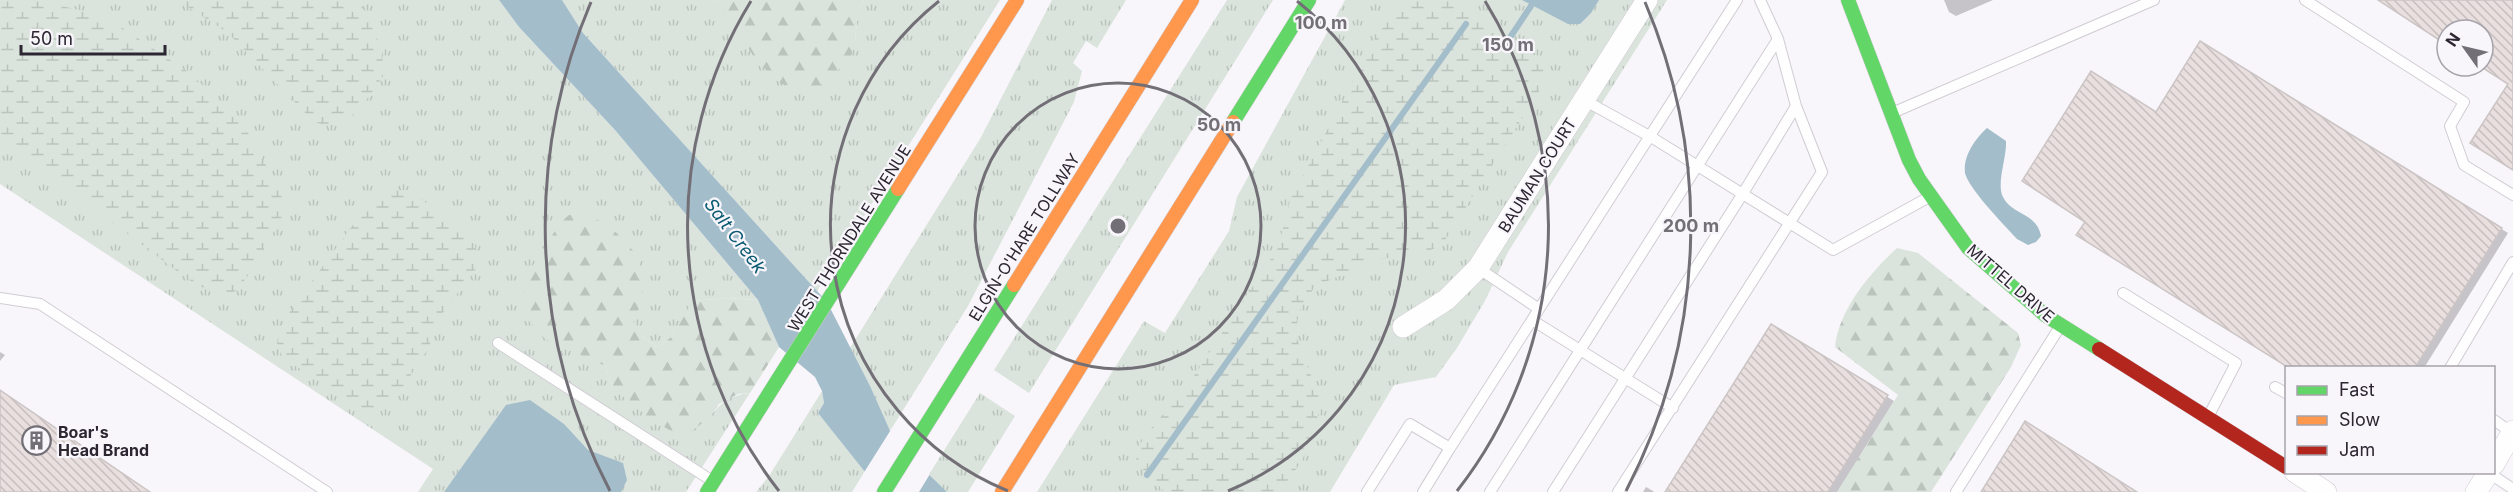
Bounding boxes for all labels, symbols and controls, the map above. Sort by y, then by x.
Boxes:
text: 100 m [1295,12,1347,33]
scale bar [21,18,165,56]
north arrow [2435,18,2495,78]
text: 50 m [30,28,73,49]
text: N [2441,29,2464,50]
text: 150 m [1482,34,1534,55]
text: 50 m [1197,114,1241,135]
street label: BAUMAN COURT [1494,114,1580,236]
street label: WEST THORNDALE AVENUE [783,141,915,335]
street label: ELGIN-O'HARE TOLLWAY [964,149,1084,325]
water label: Salt Creek [700,194,771,278]
text: 200 m [1663,215,1719,236]
centre of rings [1108,216,1128,236]
street label: MITTEL DRIVE [1963,240,2059,326]
legend [2285,366,2495,474]
text: Fast [2339,379,2375,400]
text: Slow [2339,409,2380,430]
place label: Boar's Head Brand [58,422,149,460]
building icon: Boar's Head Brand [21,425,53,457]
text: Jam [2339,439,2375,460]

